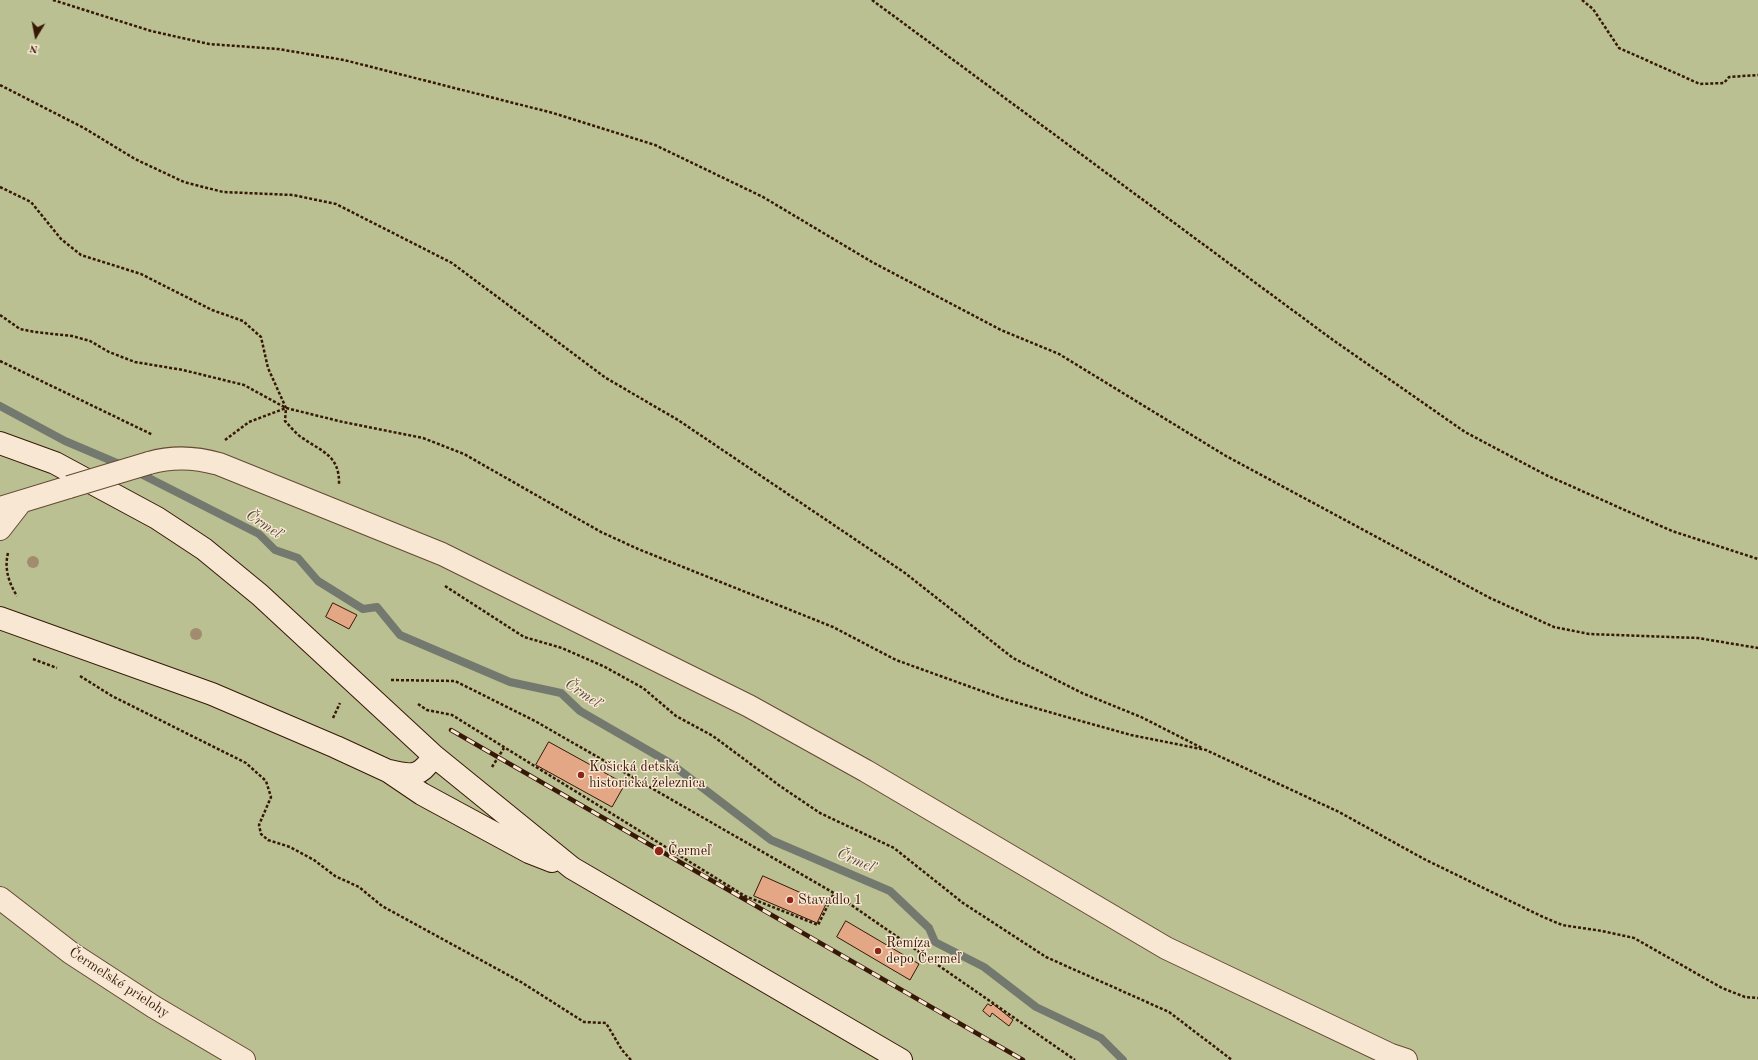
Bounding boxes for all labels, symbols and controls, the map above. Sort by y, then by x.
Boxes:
north arrow [16,16,56,56]
text: N [29,42,39,54]
water label: Črmeľ [242,506,286,544]
water label: Črmeľ [561,675,605,713]
place label: Košická detská historická železnica [589,759,705,792]
marker: Košická detská historická železnica [576,770,586,780]
place label: Čermeľ [668,843,712,859]
marker: Čermeľ [653,845,665,857]
water label: Črmeľ [834,845,878,877]
place label: Stavadlo 1 [798,892,862,908]
marker: Stavadlo 1 [785,895,795,905]
place label: Remíza depo Čermeľ [886,935,962,968]
street label: Čermeľské prielohy [66,944,172,1022]
marker: Remíza depo Čermeľ [873,946,883,956]

